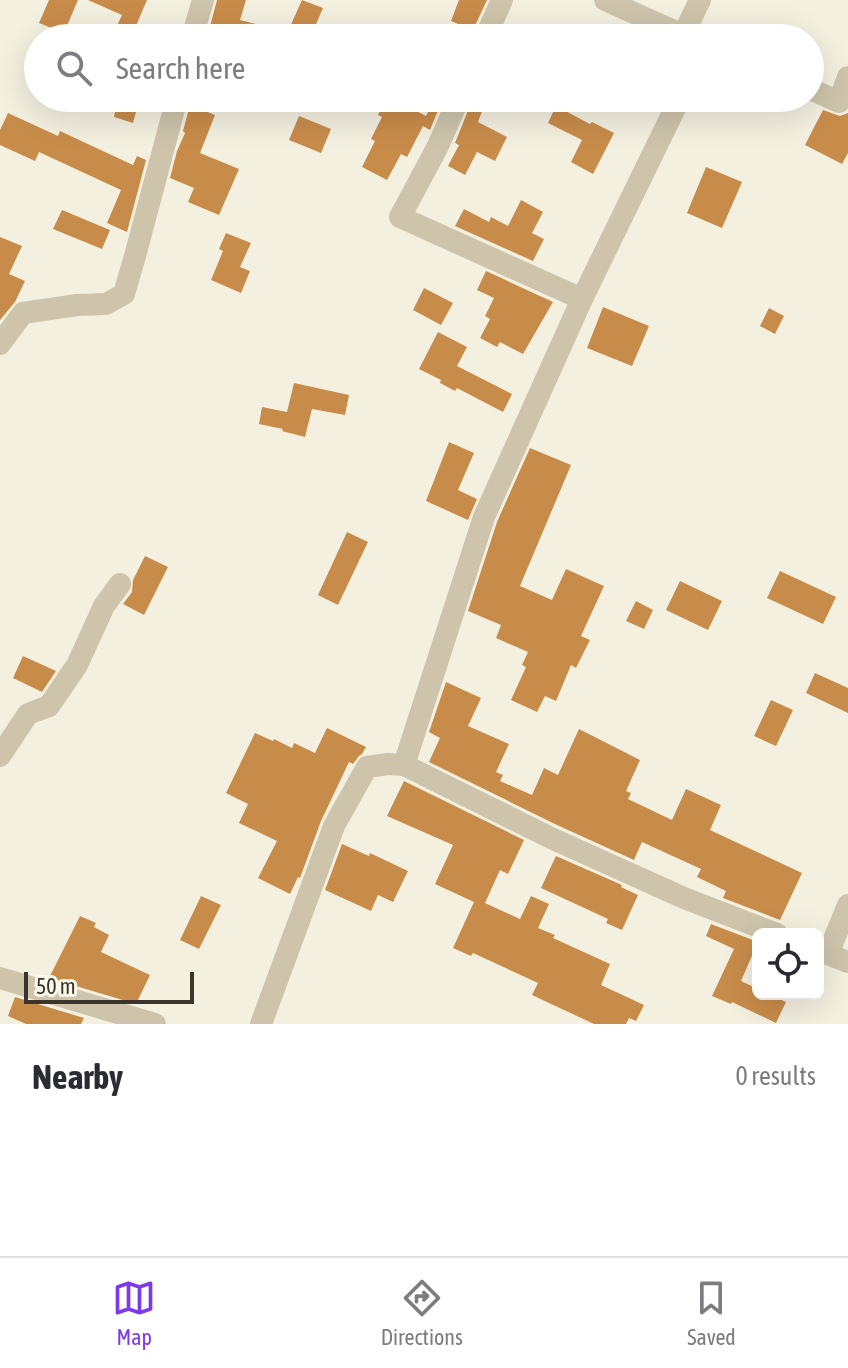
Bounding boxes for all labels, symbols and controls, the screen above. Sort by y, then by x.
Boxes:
search box [24,24,824,112]
icon: search [52,46,96,90]
text: Search here [116,51,245,85]
map controls [752,928,824,1000]
button: locate [752,928,824,1000]
scale bar [24,968,194,1004]
text: 50 m [36,973,76,999]
text: Nearby [32,1057,123,1096]
text: 0 results [735,1061,816,1091]
tab: Map [112,1276,156,1350]
tab: Directions [381,1276,463,1350]
tab: Saved [687,1276,736,1350]

